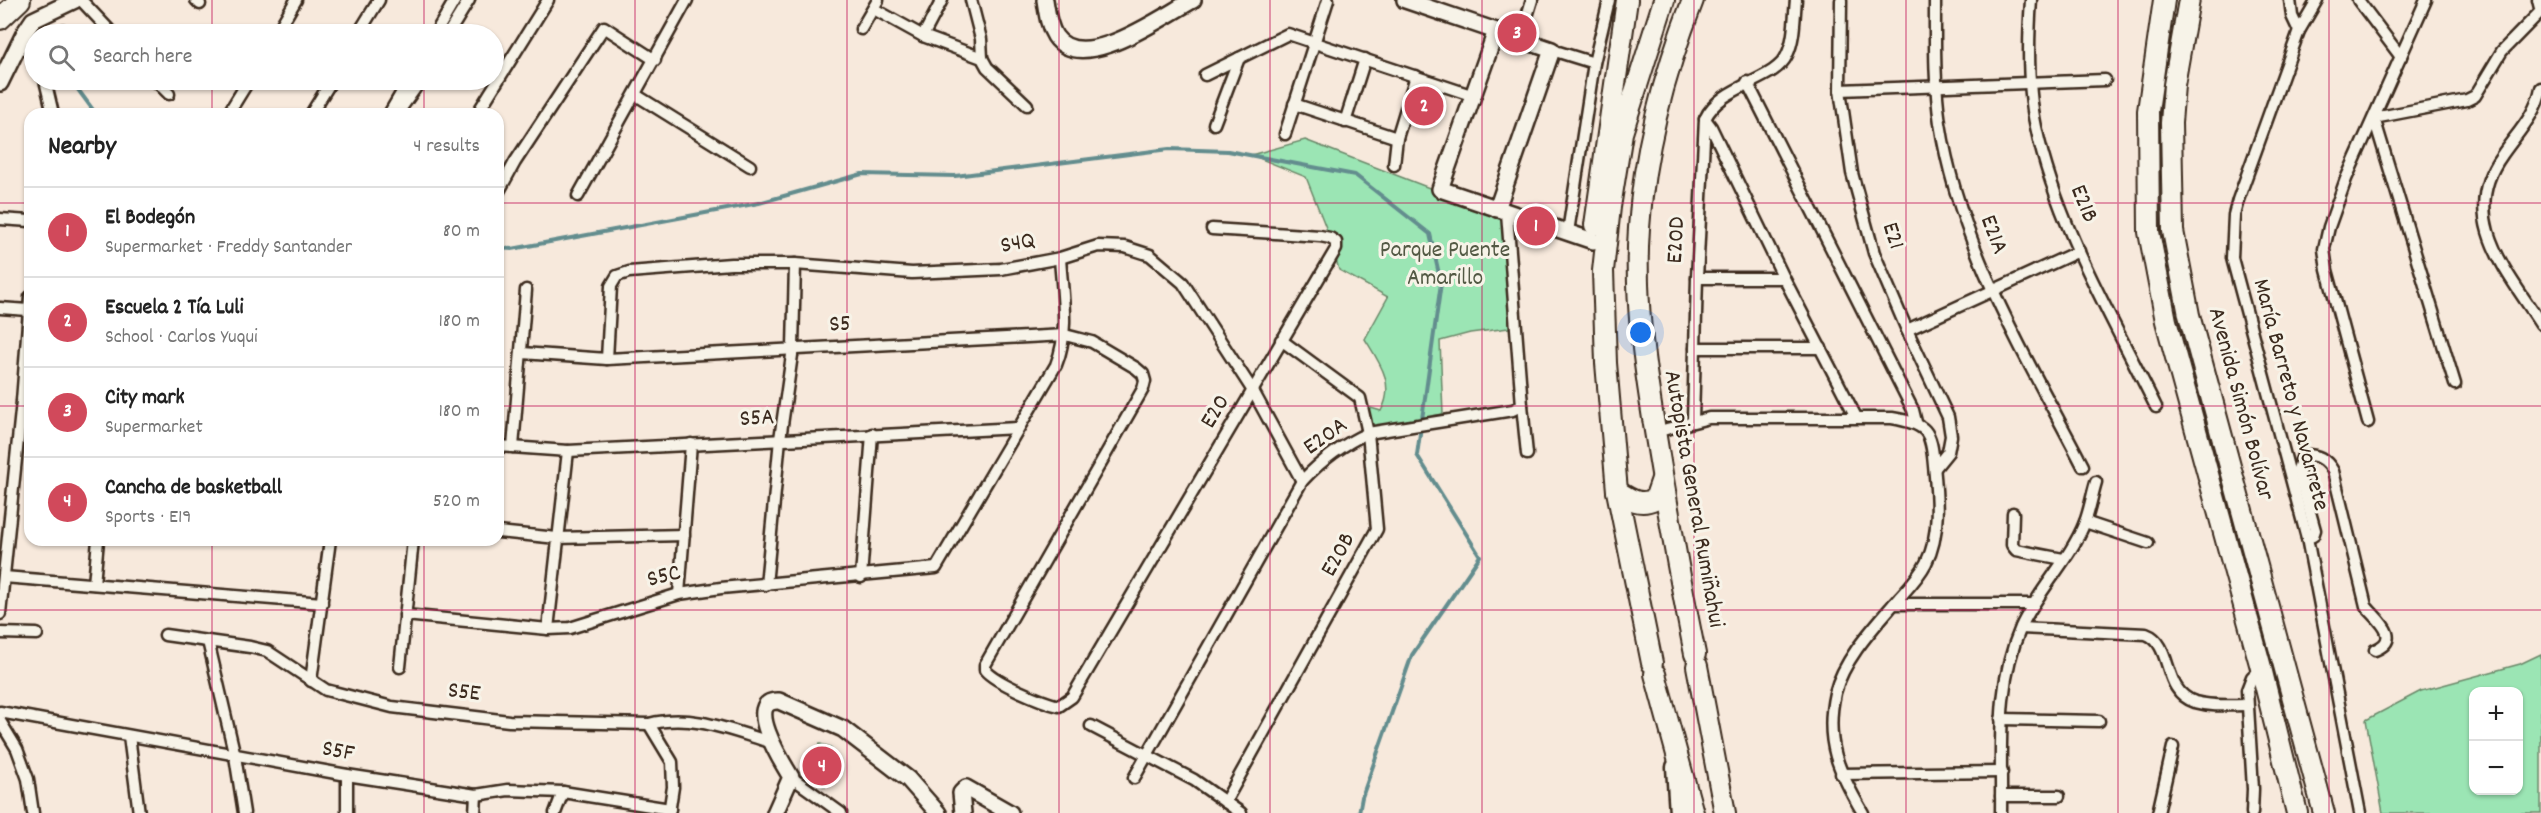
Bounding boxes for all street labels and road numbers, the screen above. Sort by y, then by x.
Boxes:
street label: E21B [2060,180,2106,228]
street label: E21A [1970,210,2016,260]
street label: E20D [1659,216,1695,264]
street label: E21 [1872,218,1912,254]
street label: S4Q [998,224,1038,264]
street label: María Barreto y Navarrete [2243,275,2337,515]
street label: Avenida Simón Bolívar [2198,304,2282,504]
street label: S5 [828,307,852,343]
street label: Autopista General Rumiñahui [1654,368,1732,630]
street label: E20 [1193,388,1239,436]
street label: S5A [739,401,775,437]
street label: E20A [1297,409,1355,465]
street label: E20B [1313,527,1365,583]
street label: S5C [644,556,685,598]
street label: S5E [446,674,482,712]
street label: S5F [319,732,357,772]

